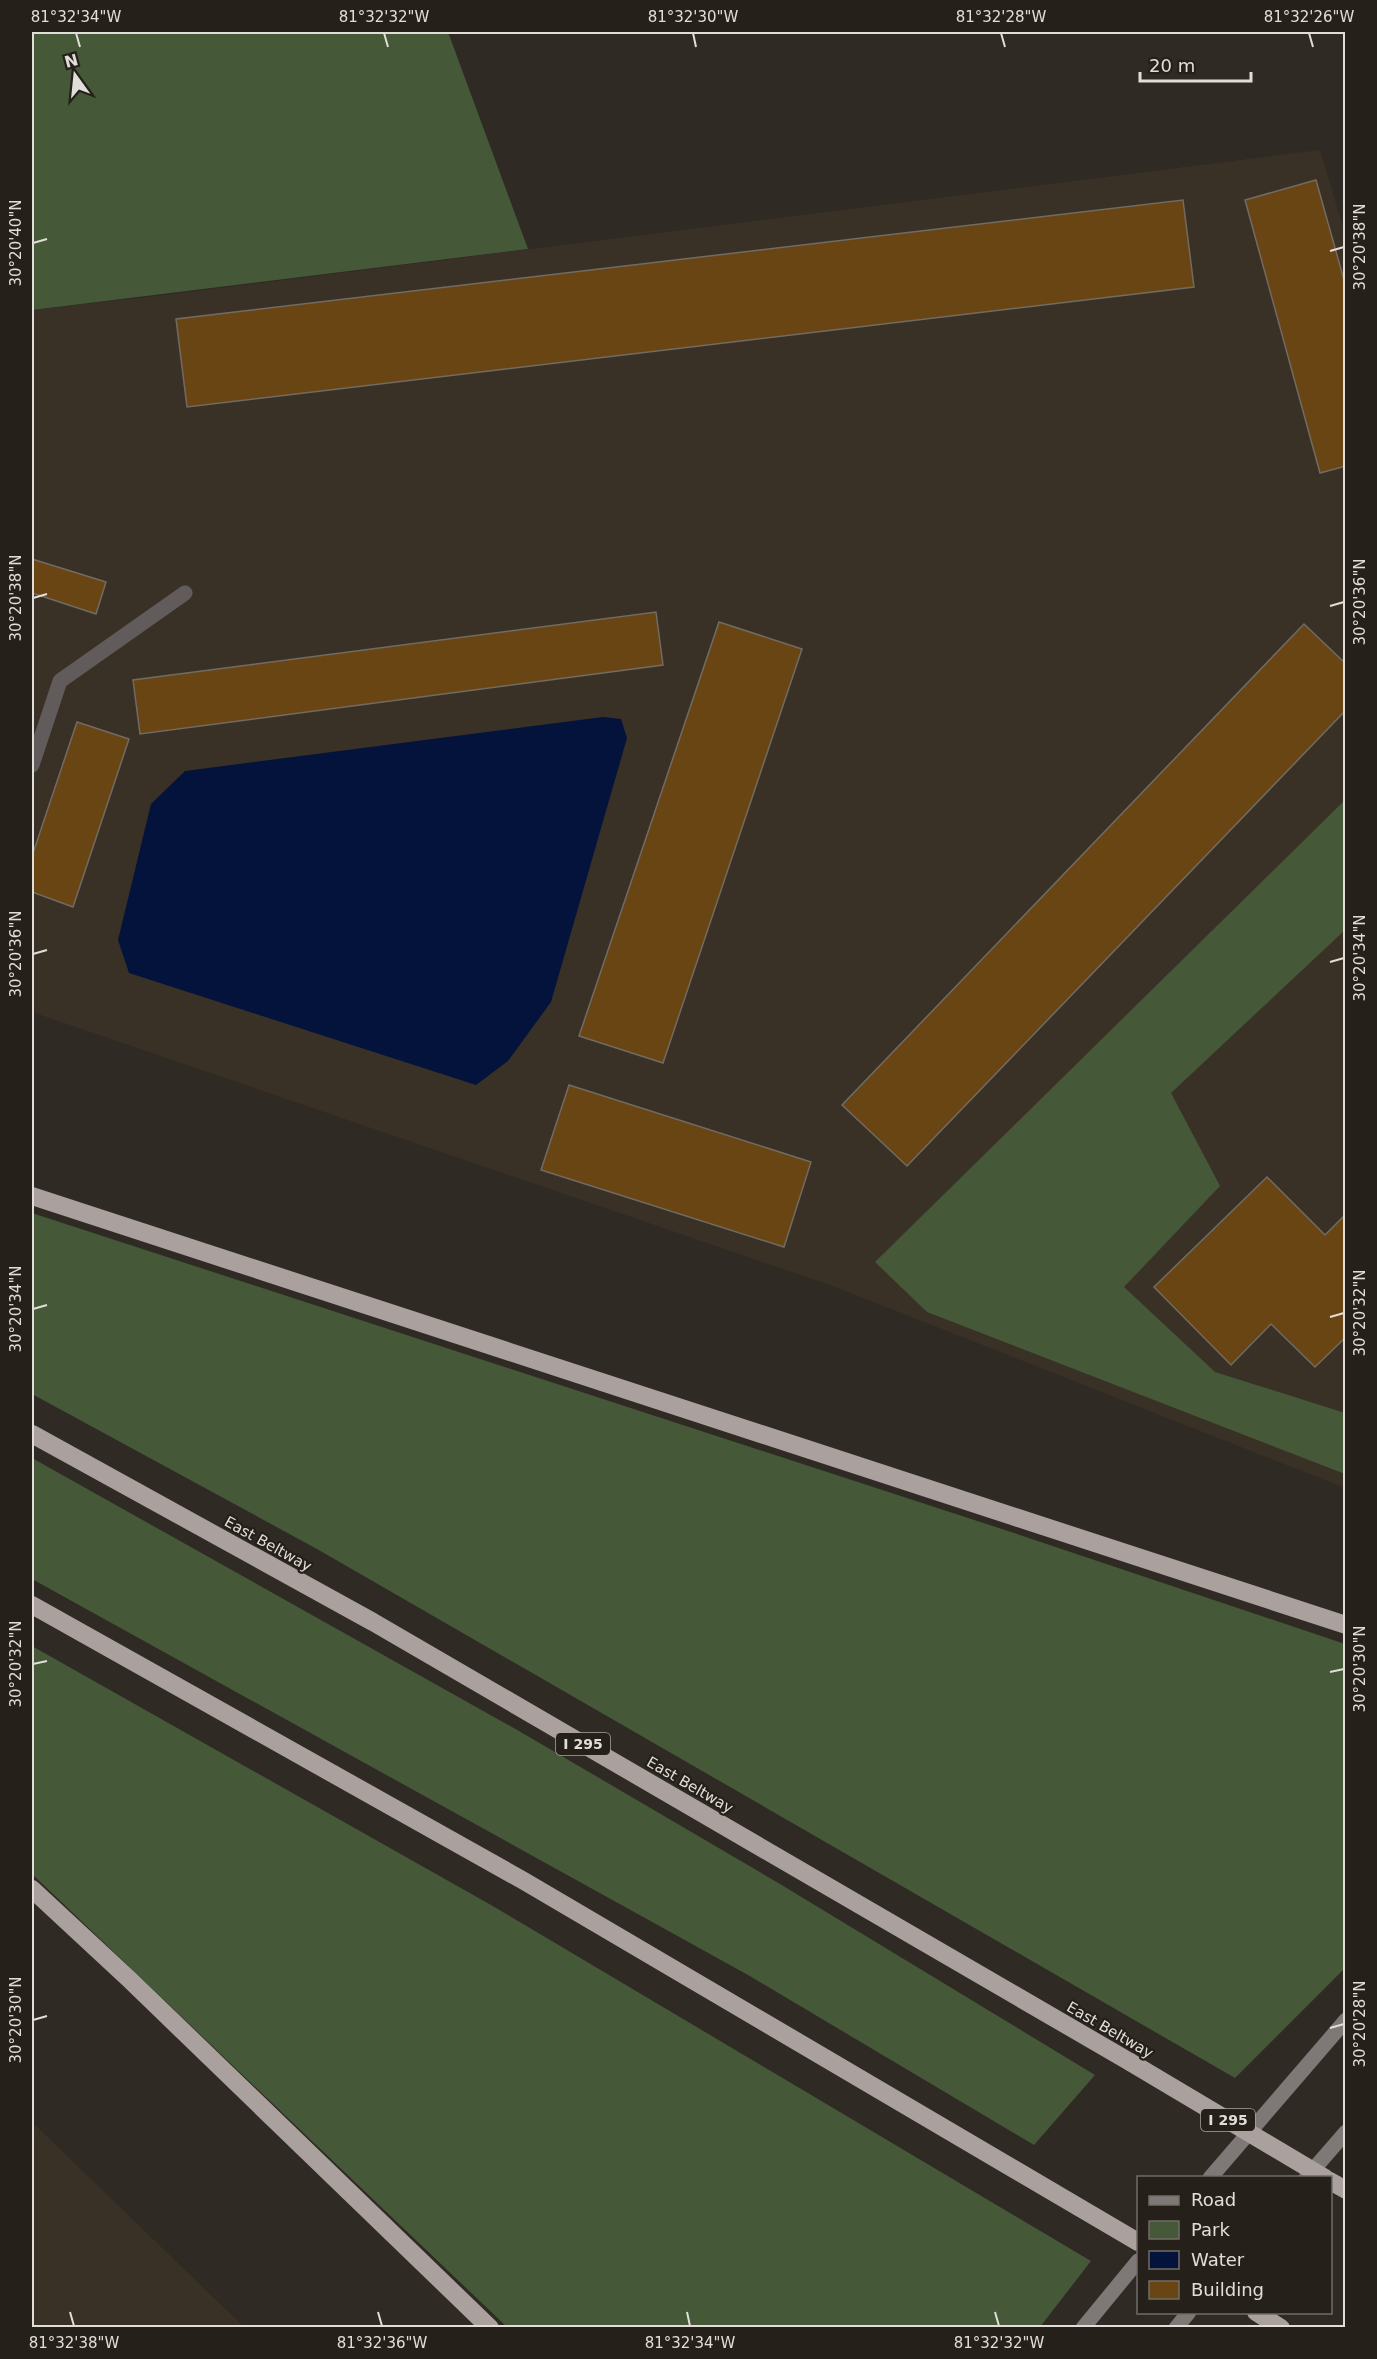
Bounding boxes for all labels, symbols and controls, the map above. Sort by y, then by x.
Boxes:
text: 81°32'34"W [31,8,121,26]
text: 81°32'32"W [339,8,429,26]
text: 81°32'30"W [648,8,738,26]
text: 81°32'28"W [956,8,1046,26]
text: 81°32'26"W [1264,8,1354,26]
north arrow [45,45,105,105]
scale bar [1140,45,1251,83]
text: N [62,50,80,72]
text: 20 m [1149,55,1195,76]
text: 30°20'40"N [7,199,25,287]
text: 30°20'38"N [1351,203,1369,291]
text: 30°20'38"N [7,554,25,642]
text: 30°20'36"N [1351,558,1369,646]
text: 30°20'36"N [7,910,25,998]
text: 30°20'34"N [1351,914,1369,1002]
text: 30°20'34"N [7,1265,25,1353]
text: 30°20'32"N [1351,1269,1369,1357]
street label: East Beltway [221,1513,315,1575]
text: 30°20'32"N [7,1620,25,1708]
text: 30°20'30"N [1351,1625,1369,1713]
road number: I 295 [556,1733,610,1755]
street label: East Beltway [643,1753,737,1817]
text: 30°20'30"N [7,1976,25,2064]
text: 30°20'28"N [1351,1980,1369,2068]
street label: East Beltway [1063,1998,1157,2062]
road number: I 295 [1201,2109,1255,2131]
legend [1137,2176,1332,2314]
text: Road [1191,2189,1236,2210]
text: Park [1191,2219,1230,2240]
text: Water [1191,2249,1245,2270]
text: Building [1191,2279,1264,2300]
text: 81°32'38"W [29,2334,119,2352]
text: 81°32'36"W [337,2334,427,2352]
text: 81°32'34"W [645,2334,735,2352]
text: 81°32'32"W [954,2334,1044,2352]

